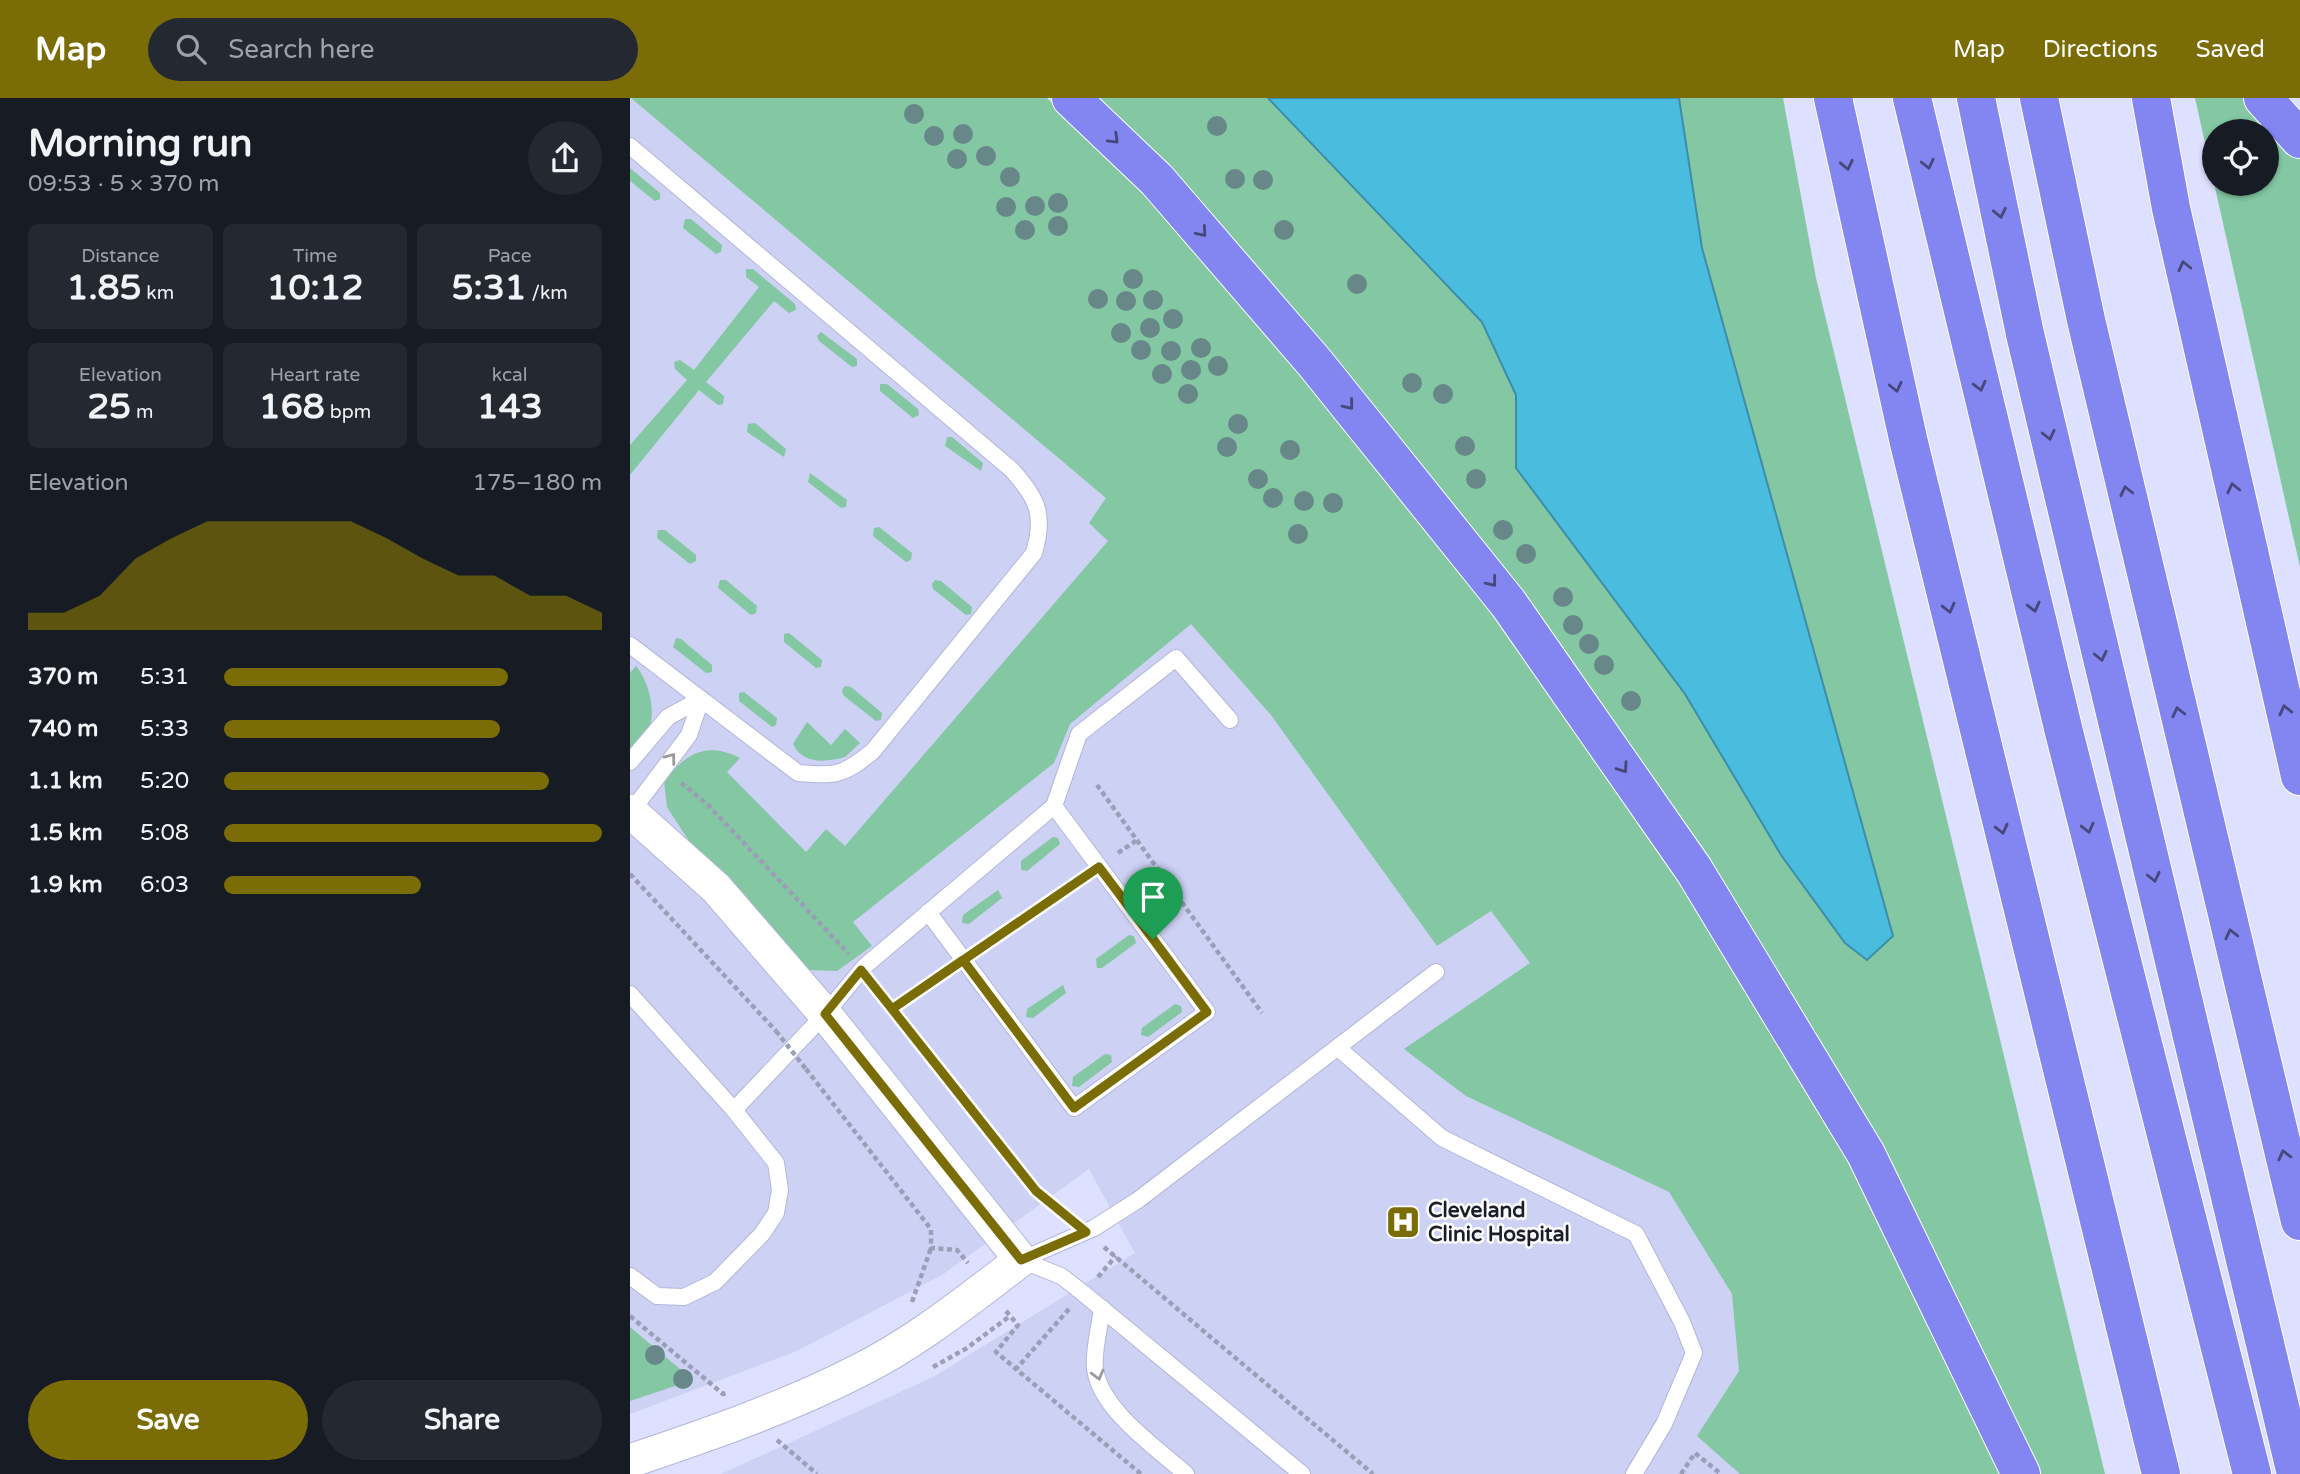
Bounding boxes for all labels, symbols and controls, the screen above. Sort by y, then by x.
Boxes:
search box [148,18,638,81]
text: Map [35,30,106,69]
icon: search [172,30,210,68]
text: Search here [228,34,374,65]
text: Map [1953,35,2005,64]
text: Directions [2043,35,2158,64]
text: Saved [2196,35,2265,64]
map controls [2202,119,2279,196]
button: locate [2202,119,2279,196]
text: Morning run [28,121,252,167]
button: share [528,121,602,195]
one-way arrow [1106,131,1119,144]
one-way arrow [1919,158,1934,170]
one-way arrow [1838,159,1853,171]
text: 09:53 · 5 × 370 m [28,170,219,198]
one-way arrow [1991,207,2006,219]
one-way arrow [1194,224,1206,237]
text: Distance [81,245,159,267]
text: Time [293,245,337,267]
text: Pace [488,245,532,267]
one-way arrow [2178,260,2192,272]
text: 1.85 [67,267,141,309]
text: 10:12 [266,267,364,309]
text: 5:31 [452,267,527,309]
text: km [141,282,174,304]
text: /km [527,282,568,304]
text: Elevation [79,364,162,386]
text: Heart rate [270,364,360,386]
text: kcal [492,364,528,386]
one-way arrow [1972,380,1986,392]
one-way arrow [1888,381,1902,393]
text: 25 [87,386,131,428]
text: 168 [259,386,325,428]
text: 143 [477,386,543,428]
one-way arrow [1341,397,1353,410]
text: m [131,401,154,423]
text: bpm [325,401,371,423]
one-way arrow [2041,429,2055,441]
text: Elevation [28,469,129,497]
text: 175–180 m [473,469,602,497]
one-way arrow [2227,482,2242,494]
one-way arrow [2120,485,2134,497]
one-way arrow [1483,575,1496,587]
one-way arrow [2026,601,2040,613]
one-way arrow [1941,602,1955,614]
one-way arrow [2093,650,2108,662]
text: 370 m [28,663,98,691]
text: 5:31 [140,663,189,691]
one-way arrow [2278,704,2293,716]
one-way arrow [2172,706,2187,718]
text: 740 m [28,715,98,743]
text: 5:33 [140,715,189,743]
one-way arrow [663,753,676,766]
one-way arrow [1615,760,1627,773]
text: 1.1 km [28,767,103,795]
text: 5:20 [140,767,189,795]
text: 1.5 km [28,819,103,847]
text: 5:08 [140,819,189,847]
one-way arrow [2080,822,2094,834]
one-way arrow [1994,823,2009,835]
pin [1123,867,1183,939]
text: 1.9 km [28,871,103,899]
text: 6:03 [140,871,189,899]
one-way arrow [2146,871,2160,883]
icon: arrive [1134,878,1172,916]
one-way arrow [2224,928,2239,940]
one-way arrow [2278,1149,2292,1161]
place label: Cleveland Clinic Hospital [1428,1198,1570,1247]
hospital icon: Cleveland Clinic Hospital [1384,1203,1422,1241]
one-way arrow [1090,1369,1104,1381]
button: Save [28,1380,308,1460]
button: Share [322,1380,602,1460]

